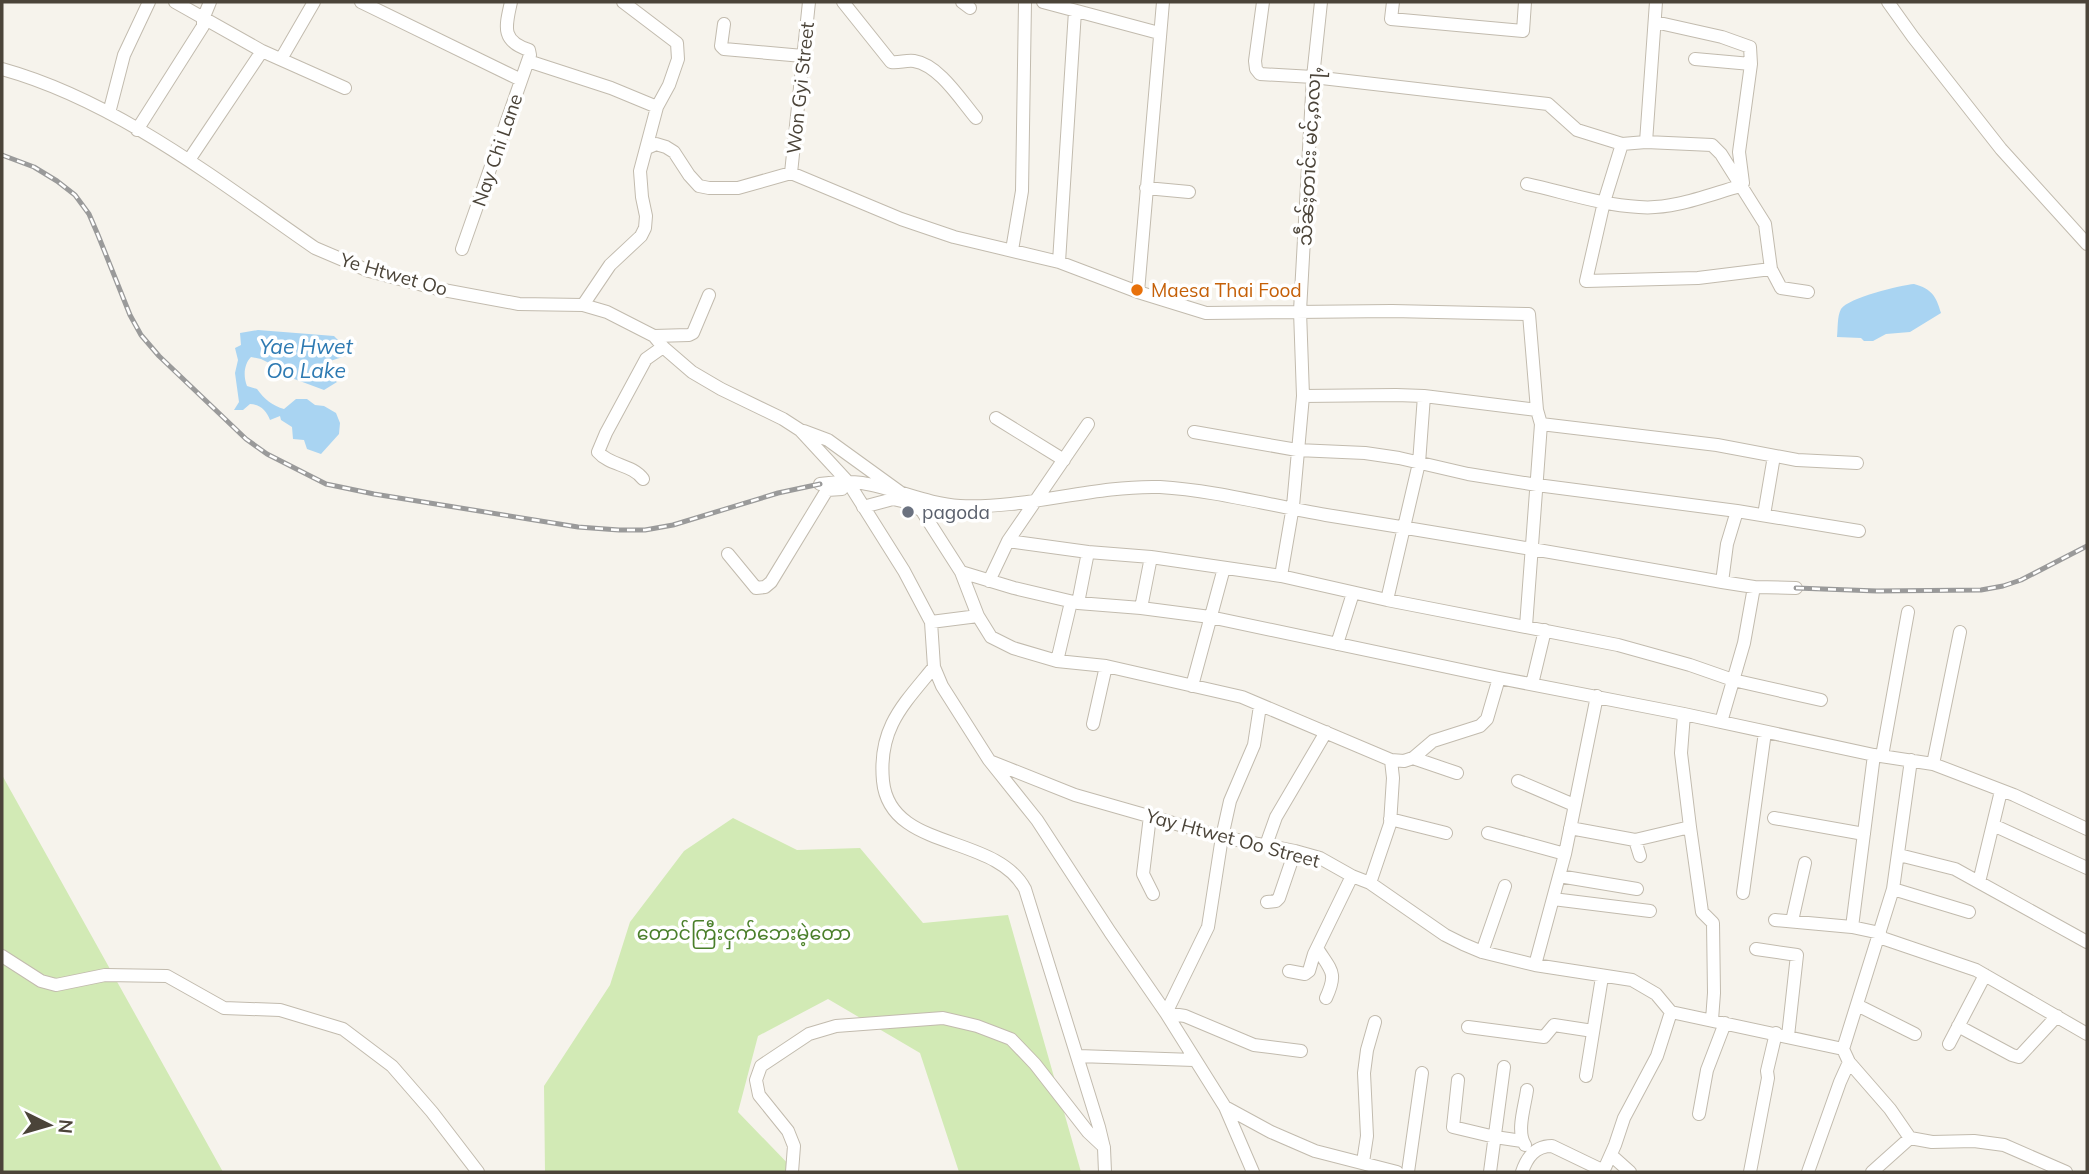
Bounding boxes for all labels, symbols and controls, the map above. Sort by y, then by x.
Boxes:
street label: Won Gyi Street [781,20,819,155]
street label: သဵၼ်ႈတၢင်း မင်ႇၵလႃႇ [1290,65,1330,247]
street label: Nay Chi Lane [467,91,527,209]
street label: Ye Htwet Oo [337,247,450,301]
place label: Maesa Thai Food [1151,278,1302,302]
marker: Maesa Thai Food [1129,282,1145,298]
water label: Yae Hwet Oo Lake [259,333,353,383]
place label: pagoda [922,500,990,524]
marker: pagoda [900,504,916,520]
street label: Yay Htwet Oo Street [1142,803,1323,873]
park label: တောင်ကြီးငှက်ဘေးမဲ့တော [637,919,851,950]
north arrow [14,1090,84,1160]
text: N [53,1118,79,1135]

